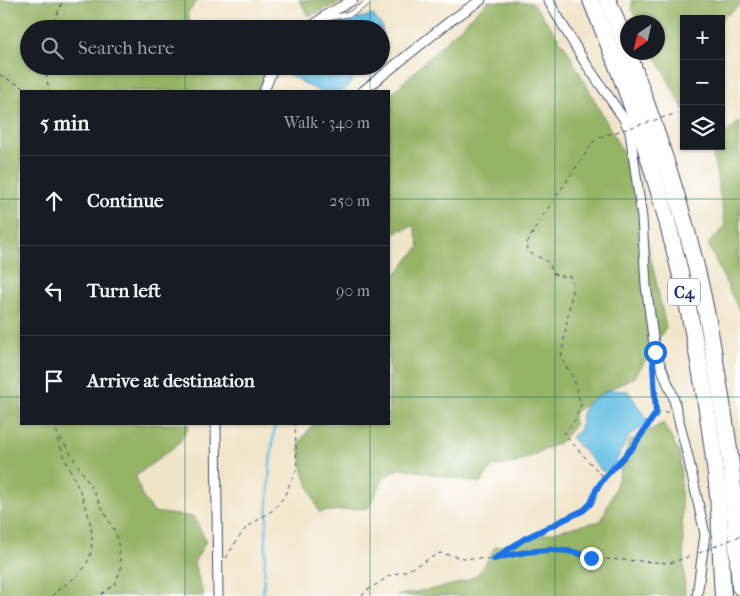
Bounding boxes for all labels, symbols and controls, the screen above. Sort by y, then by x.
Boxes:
north arrow [620,15,665,60]
map controls [680,15,725,150]
button: + [680,15,725,60]
search box [20,20,390,75]
icon: search [38,34,66,62]
text: Search here [78,37,174,59]
button: − [680,60,725,105]
button: layers [680,105,725,150]
text: 5 min [40,111,89,135]
text: Walk · 340 m [284,113,370,132]
icon: ahead [40,187,68,215]
text: Continue [87,190,163,212]
text: 250 m [329,191,370,210]
icon: left [40,277,68,305]
road number: C4 [668,278,700,306]
text: Turn left [87,280,161,302]
text: 90 m [336,281,370,300]
route start [644,341,667,364]
icon: arrive [40,367,68,395]
text: Arrive at destination [87,370,255,392]
route end [580,547,603,570]

